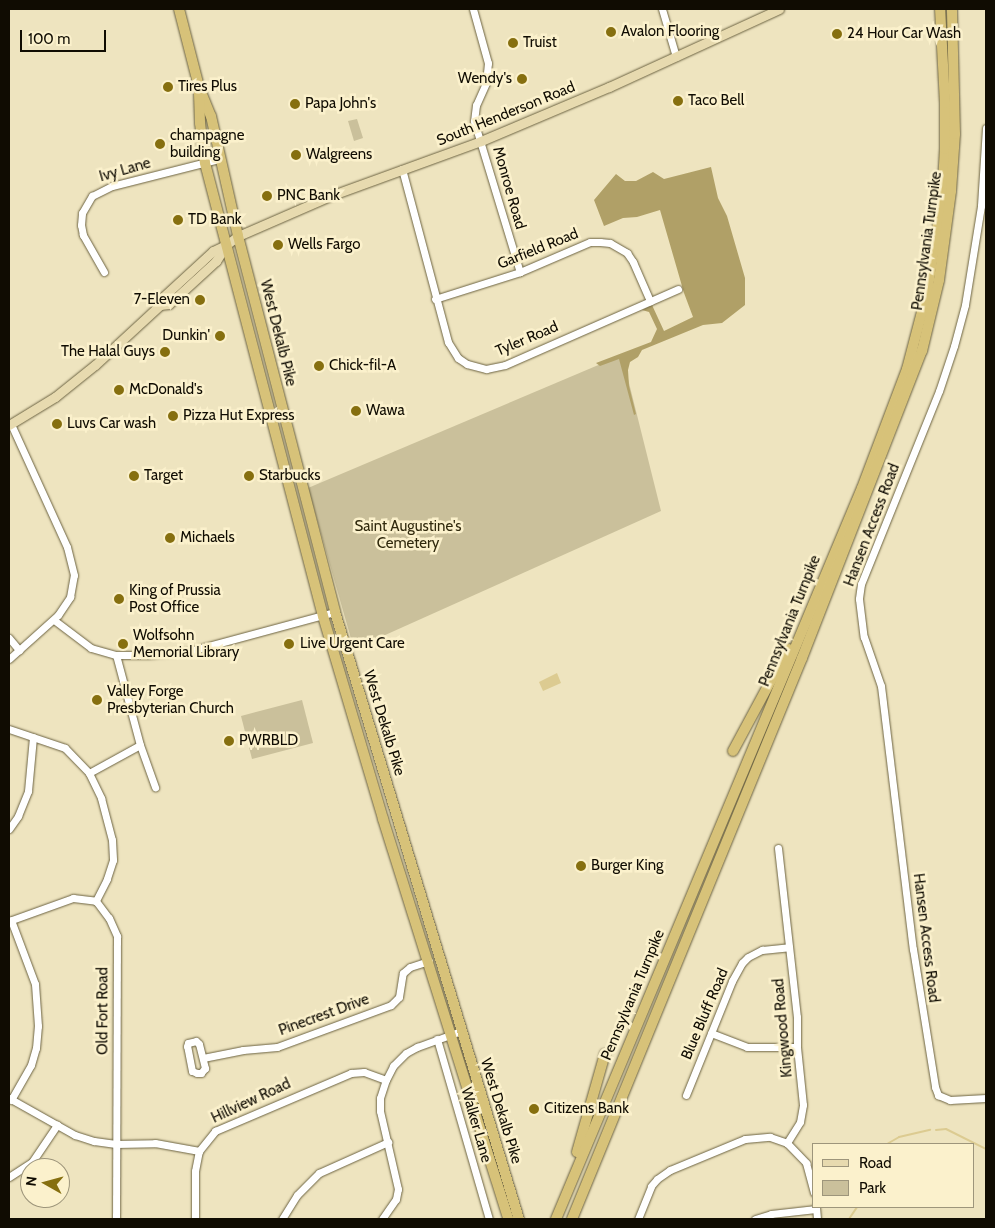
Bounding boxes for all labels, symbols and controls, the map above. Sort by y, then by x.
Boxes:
scale bar [22,20,109,52]
place label: Avalon Flooring [621,23,719,41]
place label: 24 Hour Car Wash [847,25,961,43]
marker: Avalon Flooring [605,26,617,38]
marker: 24 Hour Car Wash [831,28,843,40]
text: 100 m [28,30,70,48]
place label: Truist [523,34,557,52]
marker: Truist [507,37,519,49]
place label: Wendy's [458,70,512,88]
marker: Wendy's [516,73,528,85]
place label: Tires Plus [178,78,237,96]
street label: South Henderson Road [434,78,578,150]
marker: Tires Plus [162,81,174,93]
place label: Taco Bell [688,92,744,110]
place label: Papa John's [305,95,376,113]
marker: Taco Bell [672,95,684,107]
marker: Papa John's [289,98,301,110]
place label: champagne building [170,126,244,161]
marker: champagne building [154,138,166,150]
street label: Monroe Road [489,145,529,231]
place label: Walgreens [306,146,372,164]
marker: Walgreens [290,149,302,161]
street label: Ivy Lane [97,154,153,186]
street label: Pennsylvania Turnpike [908,170,946,312]
place label: PNC Bank [277,187,340,205]
marker: PNC Bank [261,190,273,202]
place label: TD Bank [188,211,242,229]
marker: TD Bank [172,214,184,226]
street label: Garfield Road [495,225,581,273]
place label: Wells Fargo [288,236,361,254]
marker: Wells Fargo [272,239,284,251]
street label: West Dekalb Pike [256,278,300,388]
place label: 7-Eleven [134,291,190,309]
marker: 7-Eleven [194,294,206,306]
street label: Tyler Road [493,318,561,360]
place label: Dunkin' [162,327,210,345]
marker: Dunkin' [214,330,226,342]
place label: The Halal Guys [61,343,155,361]
marker: The Halal Guys [159,346,171,358]
place label: Chick-fil-A [329,357,396,375]
marker: Chick-fil-A [313,360,325,372]
place label: McDonald's [129,381,203,399]
marker: McDonald's [113,384,125,396]
place label: Wawa [366,402,405,420]
marker: Wawa [350,405,362,417]
place label: Pizza Hut Express [183,407,295,425]
marker: Pizza Hut Express [167,410,179,422]
place label: Luvs Car wash [67,415,156,433]
marker: Luvs Car wash [51,418,63,430]
street label: Hansen Access Road [840,461,904,589]
place label: Target [144,467,183,485]
place label: Starbucks [259,467,320,485]
marker: Target [128,470,140,482]
marker: Starbucks [243,470,255,482]
park label: Saint Augustine's Cemetery [355,517,461,552]
place label: Michaels [180,529,235,547]
marker: Michaels [164,532,176,544]
street label: Pennsylvania Turnpike [755,553,825,689]
place label: King of Prussia Post Office [129,581,221,616]
marker: King of Prussia Post Office [113,593,125,605]
place label: Wolfsohn Memorial Library [133,626,239,661]
place label: Live Urgent Care [300,635,405,653]
marker: Live Urgent Care [282,637,296,651]
marker: Wolfsohn Memorial Library [117,638,129,650]
street label: West Dekalb Pike [359,668,409,778]
place label: Valley Forge Presbyterian Church [107,682,234,717]
marker: Valley Forge Presbyterian Church [91,694,103,706]
place label: PWRBLD [239,732,298,750]
marker: PWRBLD [223,735,235,747]
place label: Burger King [591,857,664,875]
marker: Burger King [575,860,587,872]
street label: Hansen Access Road [909,872,943,1004]
street label: Pennsylvania Turnpike [597,927,669,1063]
street label: Blue Bluff Road [678,966,732,1062]
street label: Old Fort Road [94,967,112,1055]
street label: Kingwood Road [770,978,796,1078]
street label: Pinecrest Drive [276,990,372,1040]
street label: West Dekalb Pike [476,1056,526,1166]
street label: Hillview Road [208,1075,294,1127]
street label: Walker Lane [457,1085,495,1165]
place label: Citizens Bank [544,1100,629,1118]
marker: Citizens Bank [528,1103,540,1115]
legend [812,1143,975,1208]
text: Road [859,1154,892,1172]
north arrow [20,1158,70,1208]
text: N [22,1175,41,1187]
text: Park [859,1179,886,1197]

